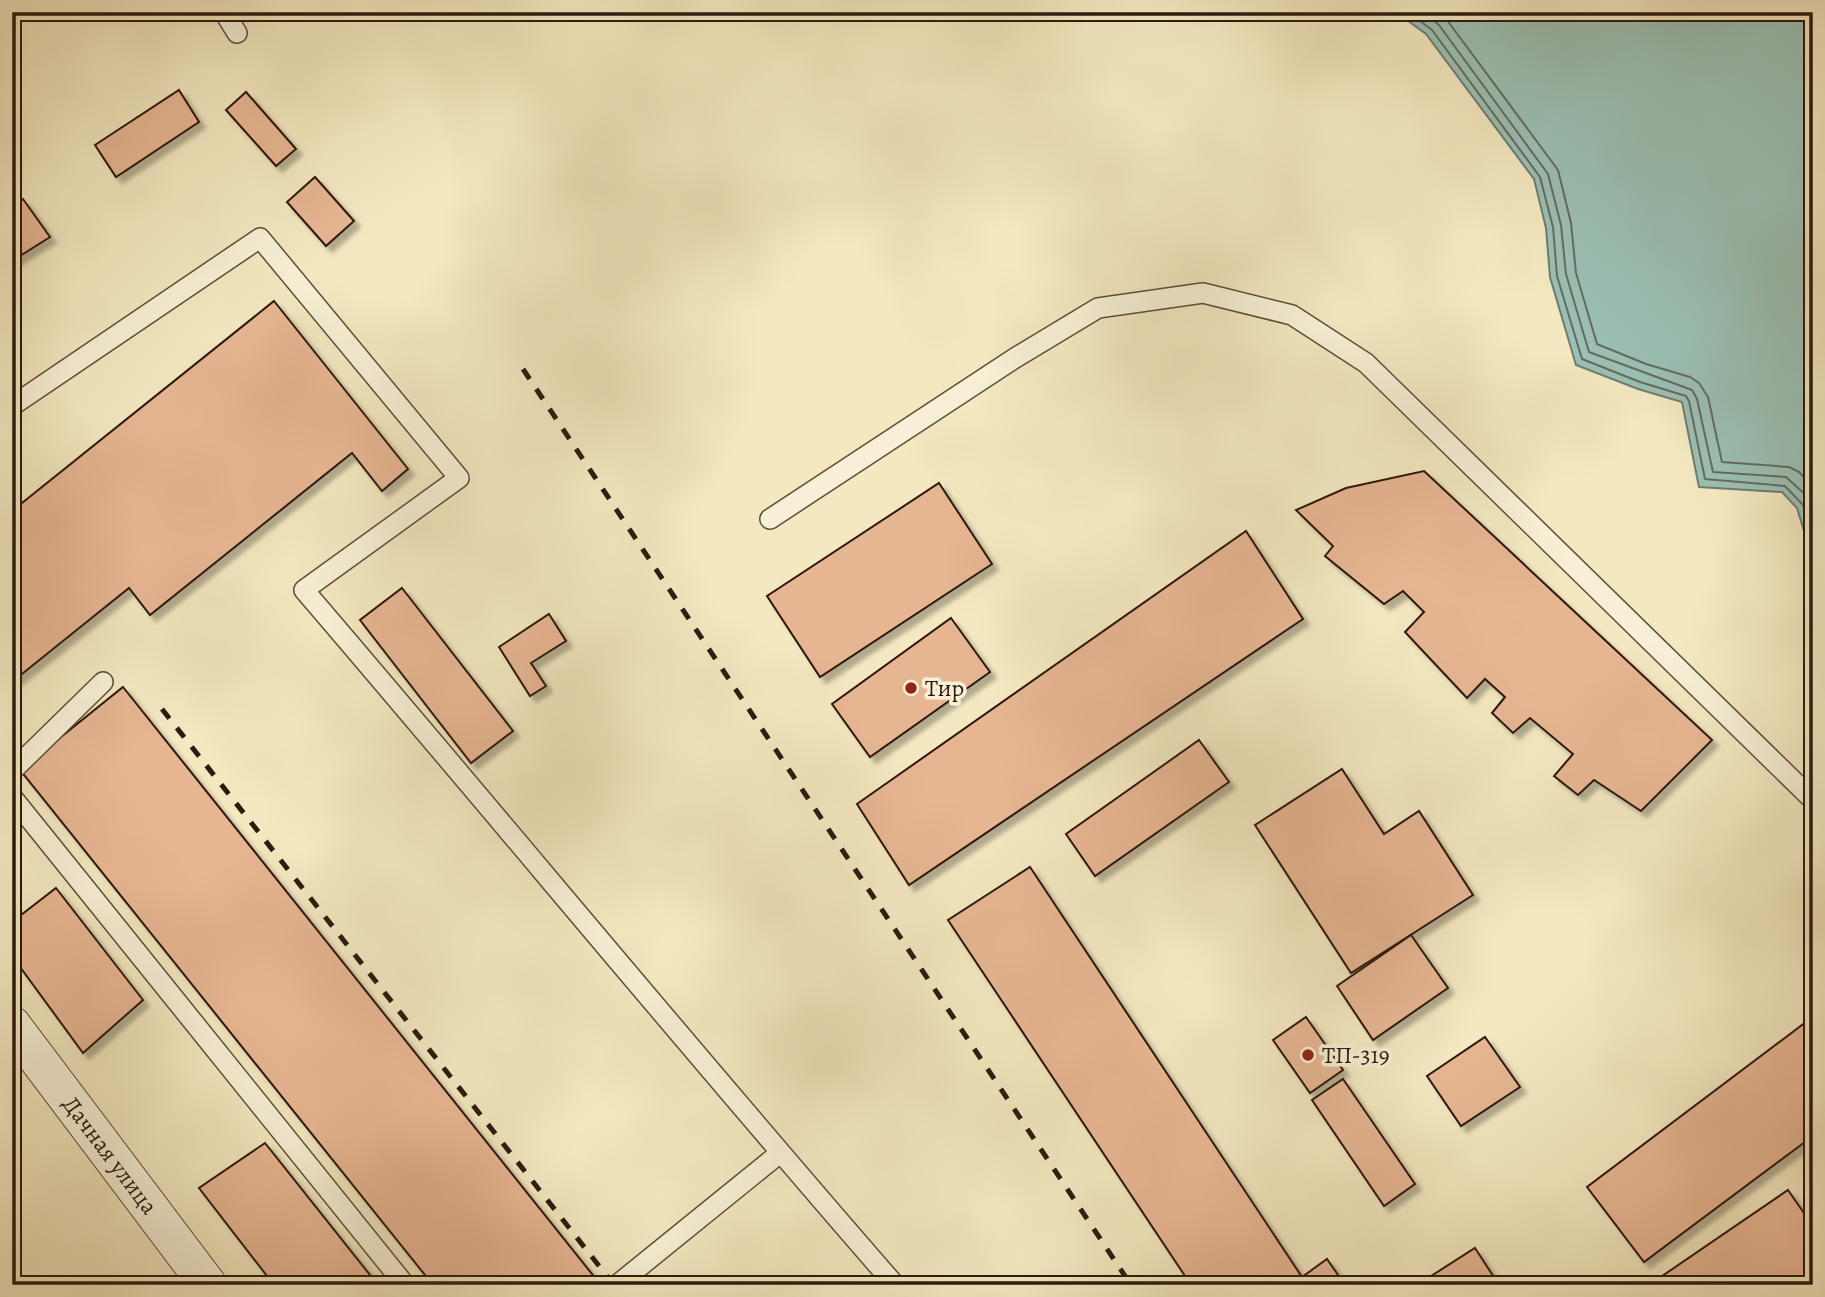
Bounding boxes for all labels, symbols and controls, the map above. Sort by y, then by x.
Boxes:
place label: Тир [925,672,964,704]
marker: Тир [903,680,919,696]
place label: ТП-319 [1322,1039,1390,1071]
marker: ТП-319 [1300,1047,1316,1063]
street label: Дачная улица [55,1089,165,1221]

